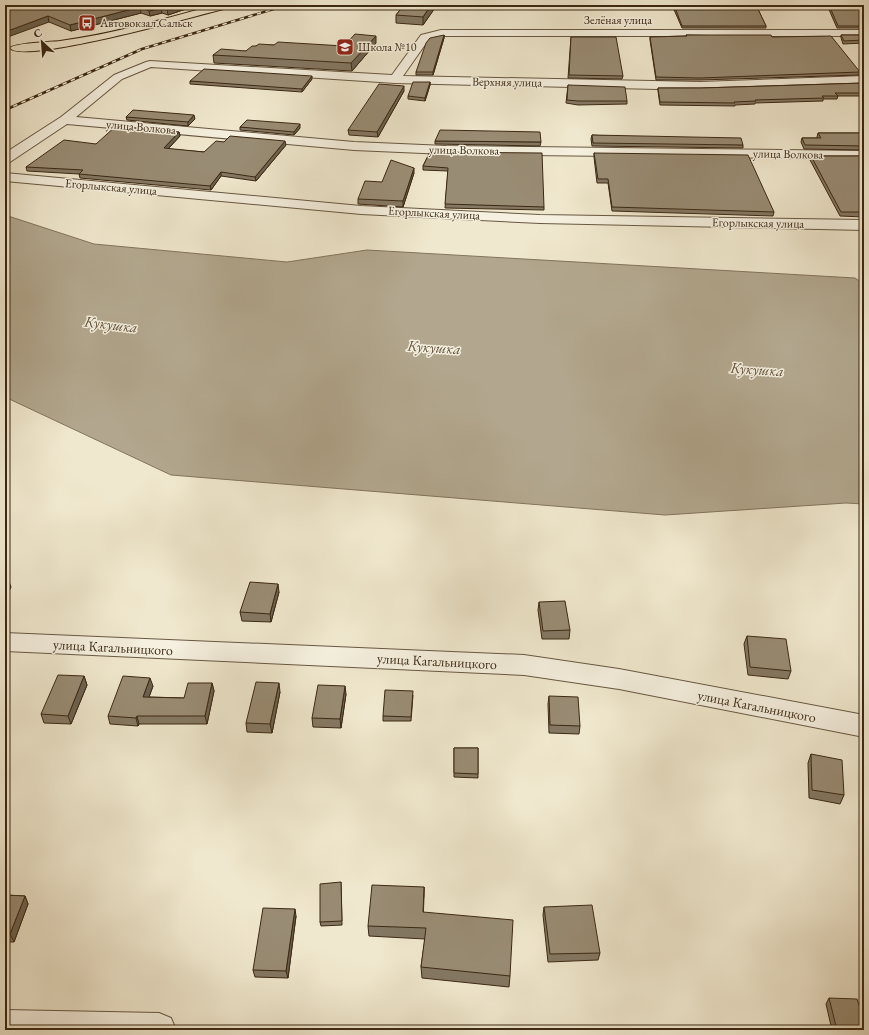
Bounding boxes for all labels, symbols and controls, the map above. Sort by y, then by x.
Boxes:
street label: Зелёная улица [584,12,652,28]
bus stop icon: Автовокзал Сальск [77,13,97,33]
place label: Автовокзал Сальск [99,15,193,31]
north arrow [22,22,62,62]
text: С [31,25,44,41]
school or university icon: Школа №10 [335,37,355,57]
place label: Школа №10 [358,39,417,55]
street label: Верхняя улица [472,73,542,91]
street label: улица Волкова [105,116,177,138]
street label: улица Волкова [429,141,499,159]
street label: улица Волкова [753,145,823,163]
street label: Егорлыкская улица [64,175,158,199]
street label: Егорлыкская улица [387,203,481,223]
street label: Егорлыкская улица [712,214,804,232]
water label: Кукушка [82,311,139,337]
water label: Кукушка [406,336,461,358]
water label: Кукушка [729,358,784,380]
street label: улица Кагальницкого [53,635,174,659]
street label: улица Кагальницкого [377,649,498,673]
street label: улица Кагальницкого [696,686,818,726]

